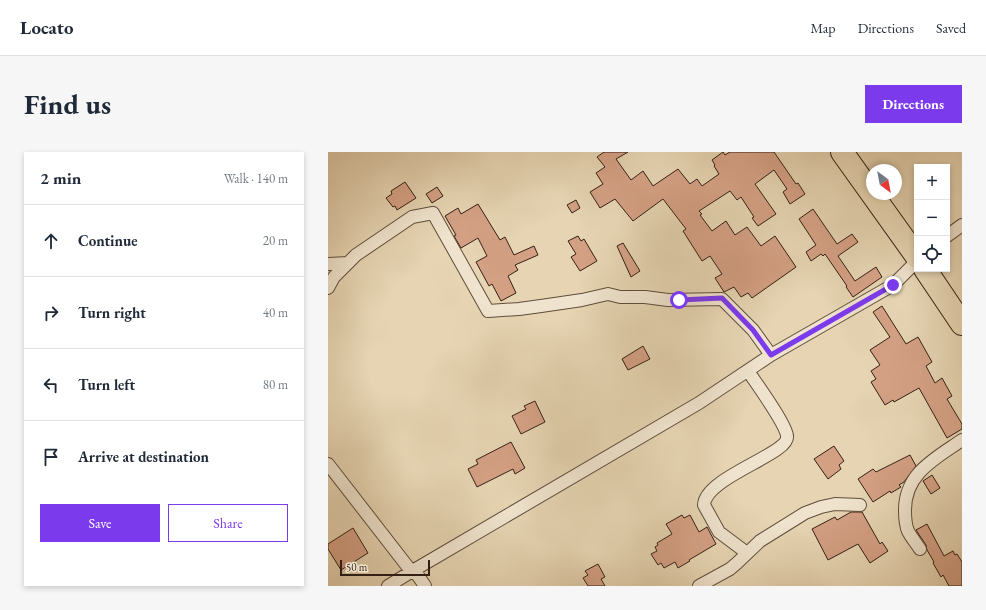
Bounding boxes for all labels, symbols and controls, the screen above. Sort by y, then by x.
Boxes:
text: Locato [20,15,74,40]
text: Map [810,19,836,37]
text: Directions [858,19,914,37]
text: Saved [936,19,966,37]
button: Directions [865,85,962,123]
text: Find us [24,86,111,122]
north arrow [866,164,902,200]
map controls [914,164,950,272]
button: + [914,164,950,200]
text: 2 min [40,167,81,189]
text: Walk · 140 m [224,170,288,187]
button: − [914,200,950,236]
icon: ahead [40,230,62,252]
text: Continue [78,231,138,250]
text: 20 m [263,232,288,249]
button: locate [914,236,950,272]
route end [884,276,902,294]
route start [670,291,688,309]
icon: right [40,302,62,324]
text: Turn right [78,303,146,322]
text: 40 m [263,304,288,321]
icon: left [40,374,62,396]
text: Turn left [78,375,135,394]
text: 80 m [263,376,288,393]
icon: arrive [40,446,62,468]
text: Arrive at destination [78,447,209,466]
button: Save [40,504,160,542]
button: Share [168,504,288,542]
scale bar [340,558,430,577]
text: 50 m [346,560,367,574]

